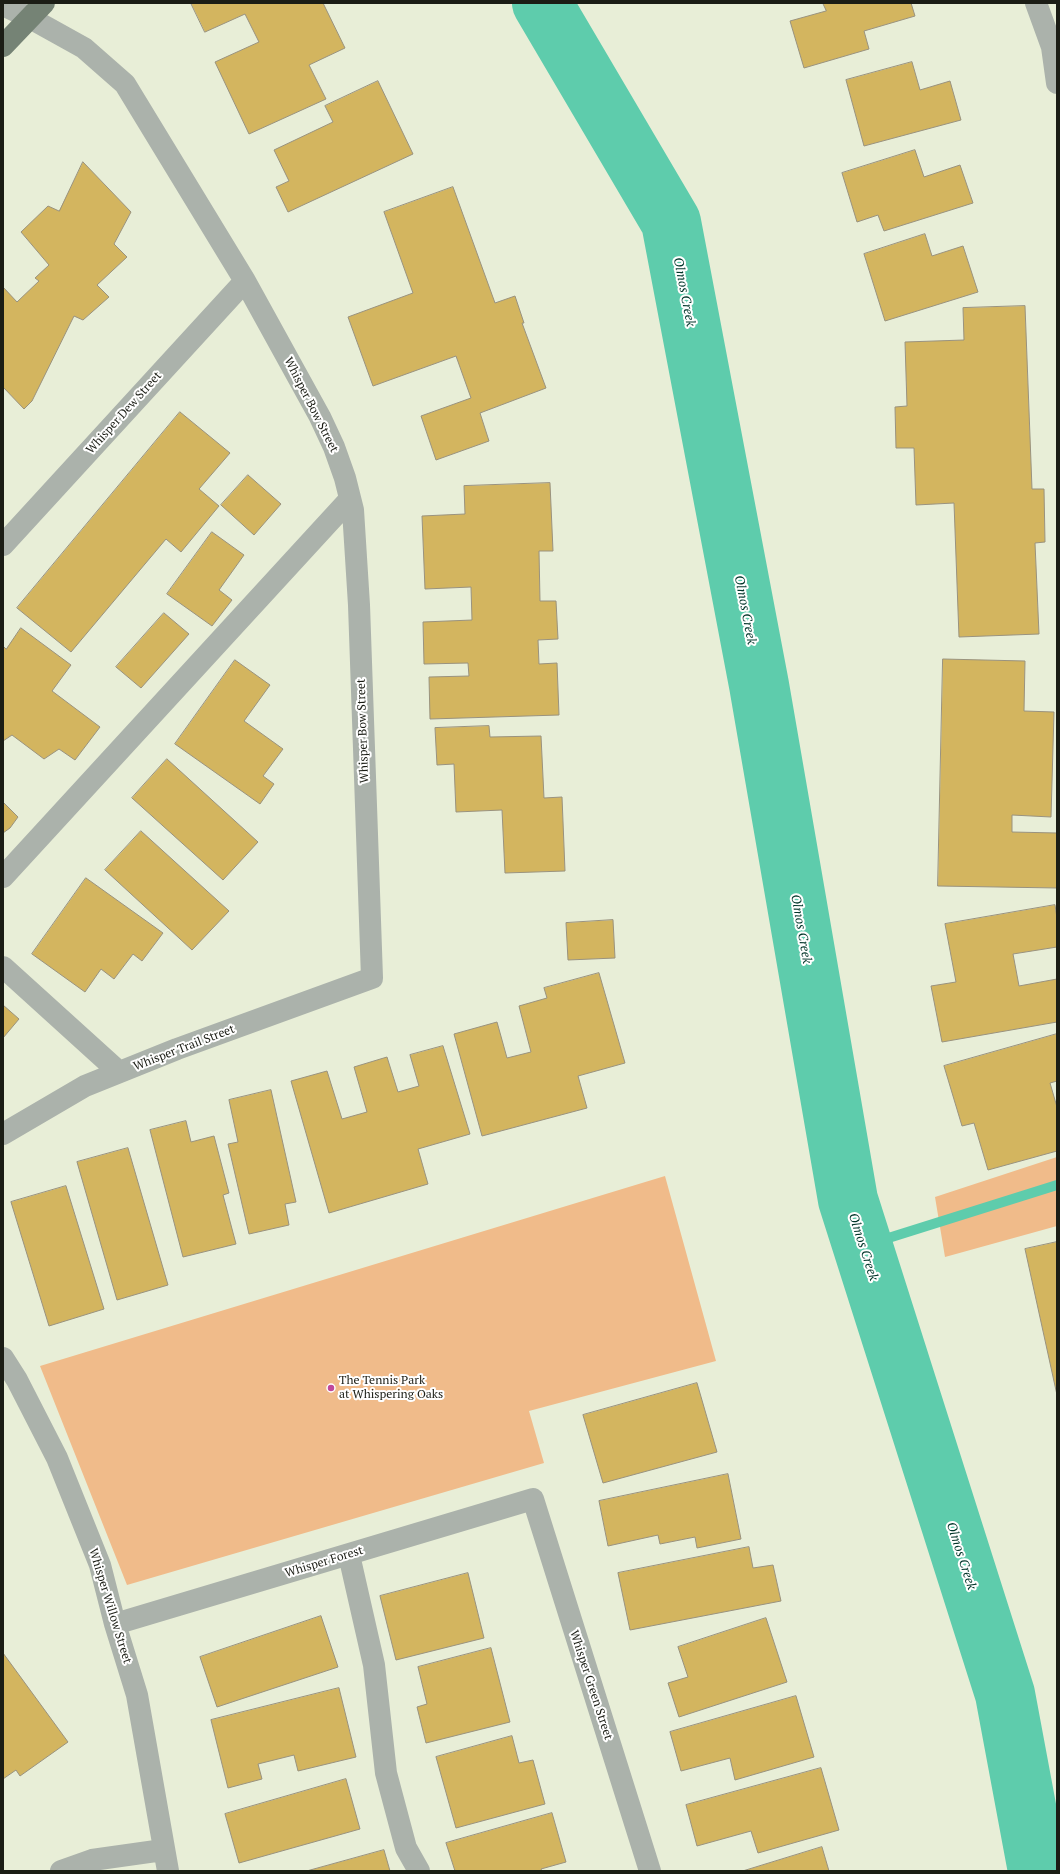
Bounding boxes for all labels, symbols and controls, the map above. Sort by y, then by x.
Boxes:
water label: Olmos Creek [670,256,698,328]
street label: Whisper Bow Street [281,355,341,455]
street label: Whisper Dew Street [83,369,165,457]
water label: Olmos Creek [731,574,759,646]
street label: Whisper Bow Street [354,678,372,784]
water label: Olmos Creek [787,893,815,965]
street label: Whisper Trail Street [131,1022,237,1074]
water label: Olmos Creek [845,1211,881,1283]
place label: The Tennis Park at Whispering Oaks [339,1374,443,1402]
marker: The Tennis Park at Whispering Oaks [326,1383,336,1393]
water label: Olmos Creek [943,1520,979,1592]
street label: Whisper Forest [283,1543,365,1581]
street label: Whisper Willow Street [86,1547,134,1665]
street label: Whisper Green Street [566,1628,616,1742]

